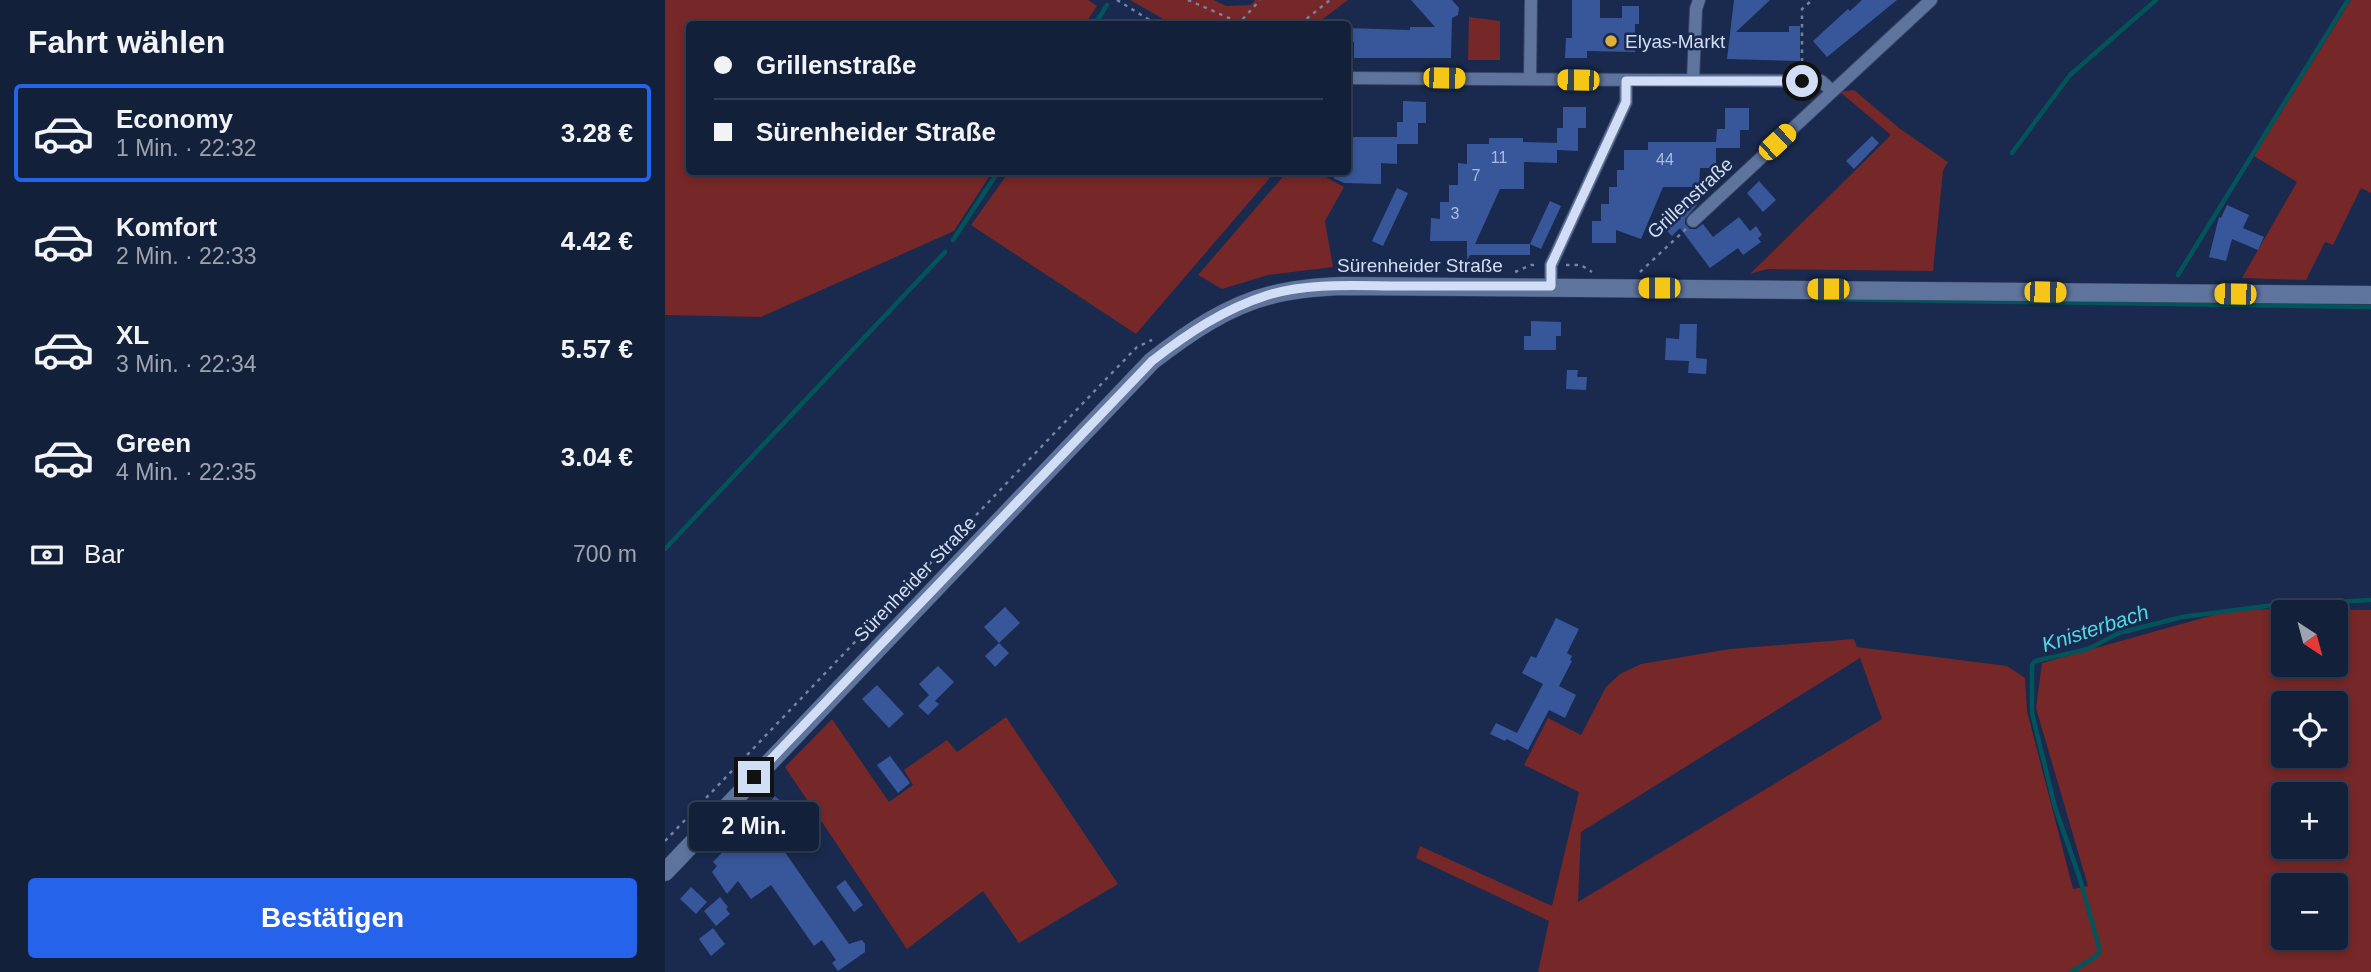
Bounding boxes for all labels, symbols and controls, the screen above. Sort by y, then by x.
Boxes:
text: Fahrt wählen [28,24,225,60]
place label: Elyas-Markt [1625,31,1726,52]
marker: Elyas-Markt [1603,33,1619,49]
text: Grillenstraße [756,50,916,80]
route start [1786,65,1818,97]
car [1423,67,1466,89]
car [1557,69,1600,91]
icon: car [32,102,95,165]
text: Economy [116,104,233,134]
text: Sürenheider Straße [756,117,996,147]
text: 3.28 € [561,118,633,148]
car [1755,120,1800,164]
text: 1 Min. · 22:32 [116,135,257,161]
house number: 11 [1491,149,1507,166]
house number: 44 [1656,151,1674,168]
street label: Grillenstraße [1643,153,1737,243]
house number: 7 [1472,167,1481,184]
house number: 3 [1451,205,1460,222]
icon: car [32,210,95,273]
text: Komfort [116,212,217,242]
text: 4.42 € [561,226,633,256]
text: 2 Min. · 22:33 [116,243,257,269]
street label: Sürenheider Straße [1337,255,1503,276]
car [1639,278,1681,299]
car [1808,279,1850,300]
car [2024,281,2067,303]
car [2214,283,2257,305]
icon: car [32,318,95,381]
text: XL [116,320,149,350]
text: 5.57 € [561,334,633,364]
text: 3 Min. · 22:34 [116,351,257,377]
icon: car [32,426,95,489]
text: Green [116,428,191,458]
text: 3.04 € [561,442,633,472]
text: 4 Min. · 22:35 [116,459,257,485]
street label: Sürenheider Straße [850,512,980,646]
icon: cash [28,536,66,574]
text: Bar [84,539,124,569]
text: 700 m [573,541,637,567]
water label: Knisterbach [2039,600,2151,656]
north arrow [2271,600,2349,677]
map controls [2271,600,2348,950]
button: locate [2271,691,2348,768]
route end [738,761,770,793]
button: + [2271,782,2348,859]
callout: 2 Min. [689,802,819,850]
text: 2 Min. [721,813,787,839]
button: − [2271,873,2348,950]
button: Bestätigen [28,878,637,958]

